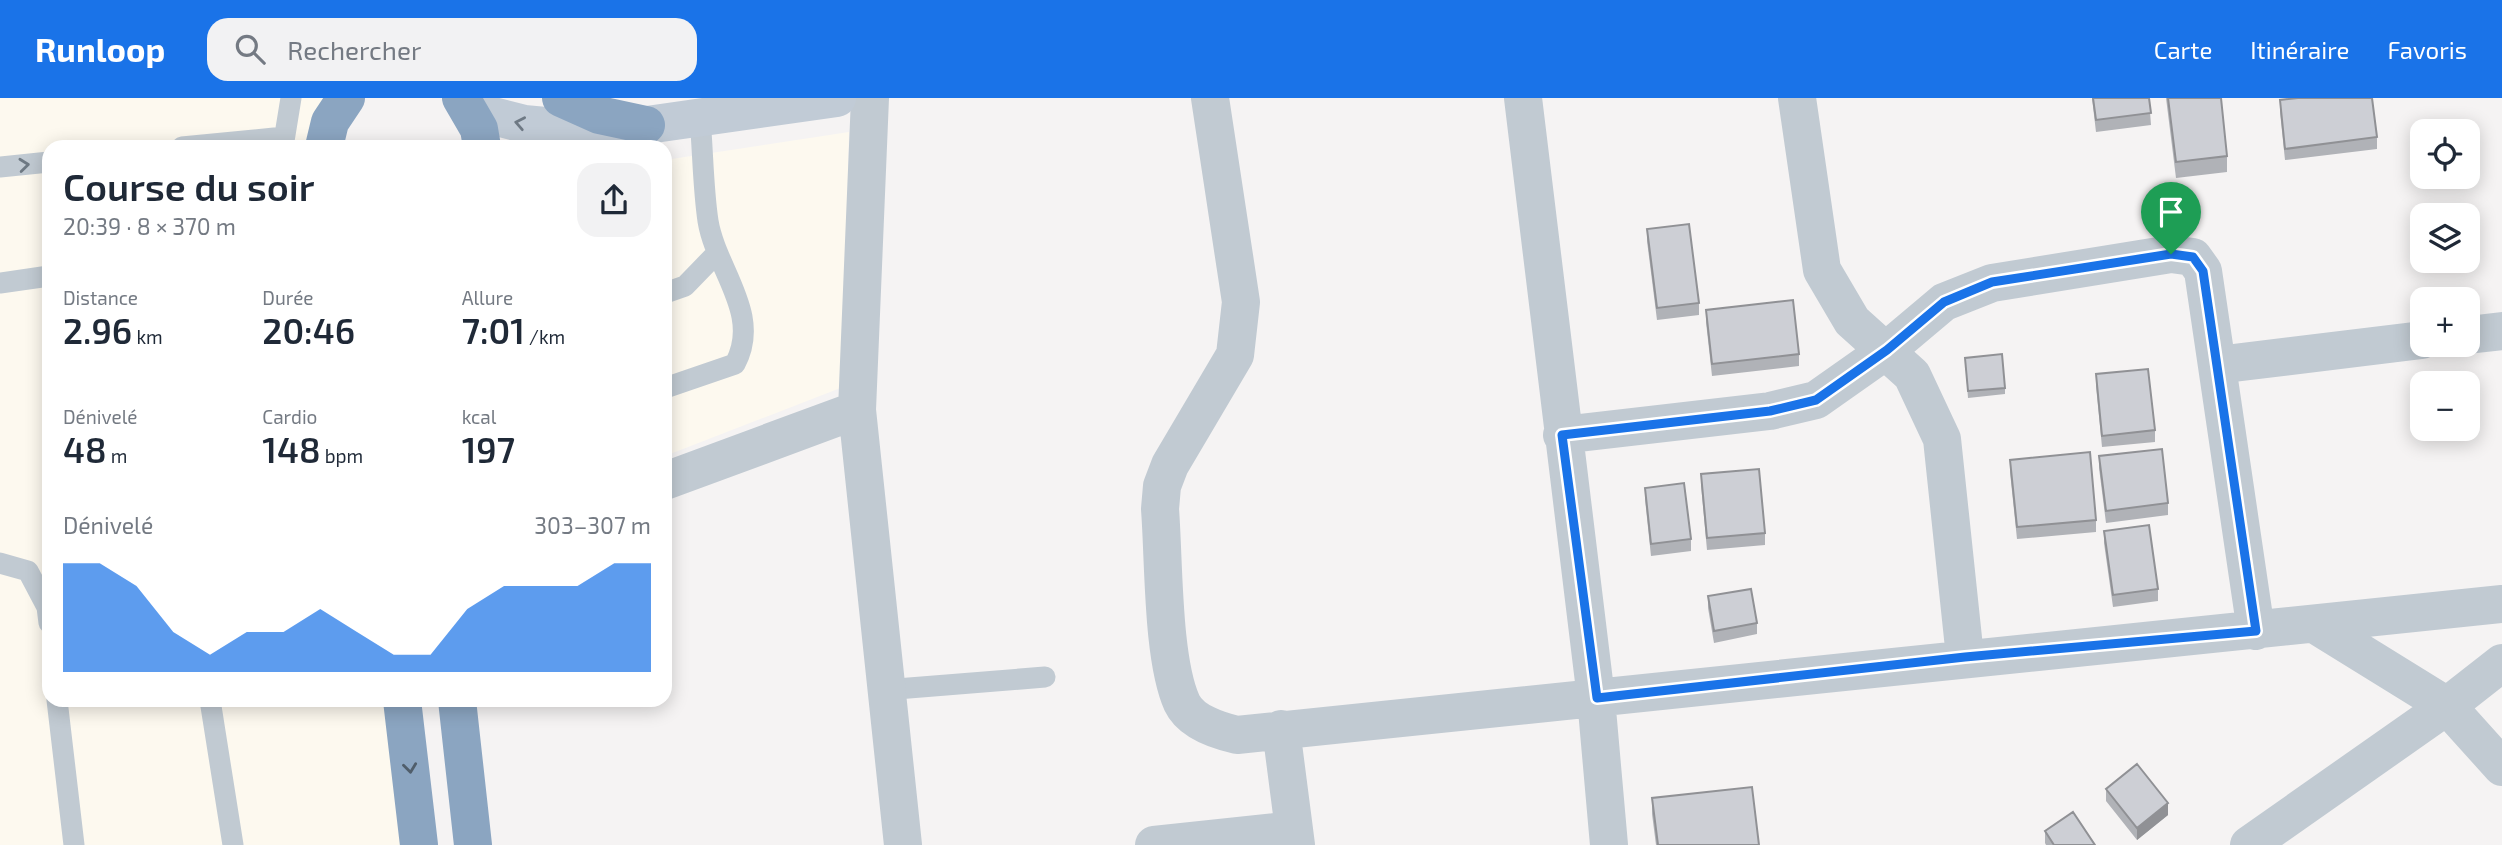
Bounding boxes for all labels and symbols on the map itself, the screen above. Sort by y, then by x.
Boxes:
one-way arrow [514,116,526,131]
one-way arrow [19,158,30,173]
pin [2141,182,2201,254]
one-way arrow [402,762,417,774]

